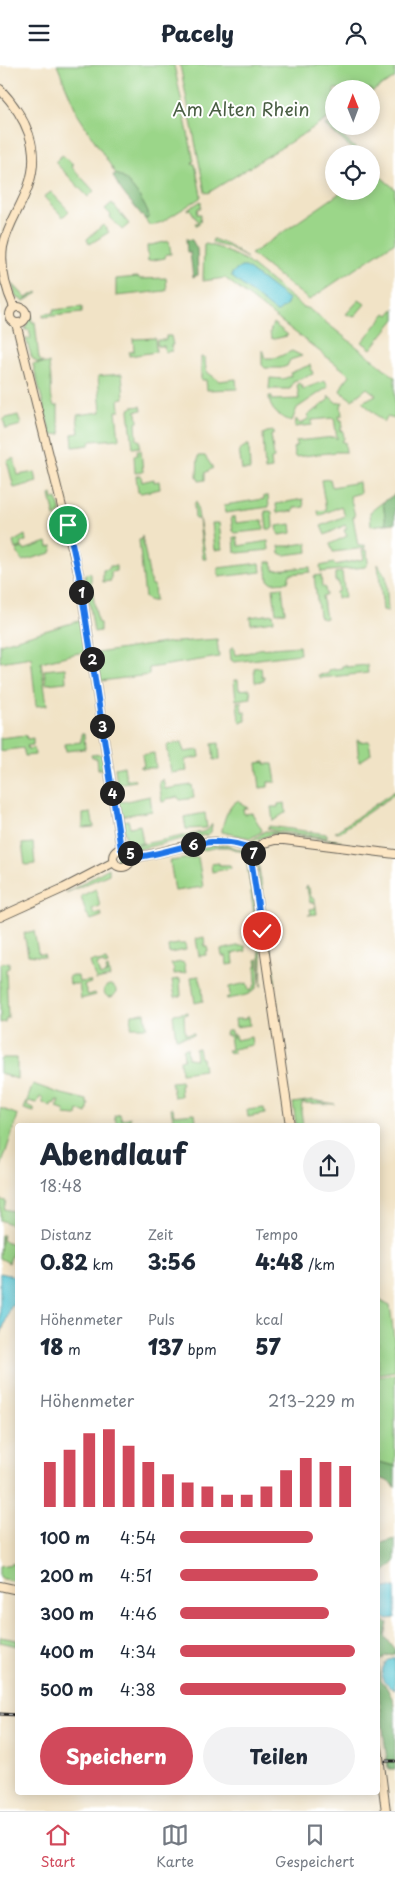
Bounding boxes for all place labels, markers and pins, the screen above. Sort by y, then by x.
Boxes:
pin [47,504,89,546]
pin: 1 [68,579,94,605]
pin: 2 [80,647,104,671]
pin: 3 [90,713,114,739]
pin: 4 [100,781,124,805]
pin: 6 [180,831,206,857]
pin: 5 [118,841,142,865]
pin: 7 [240,841,266,865]
pin [241,910,283,952]

